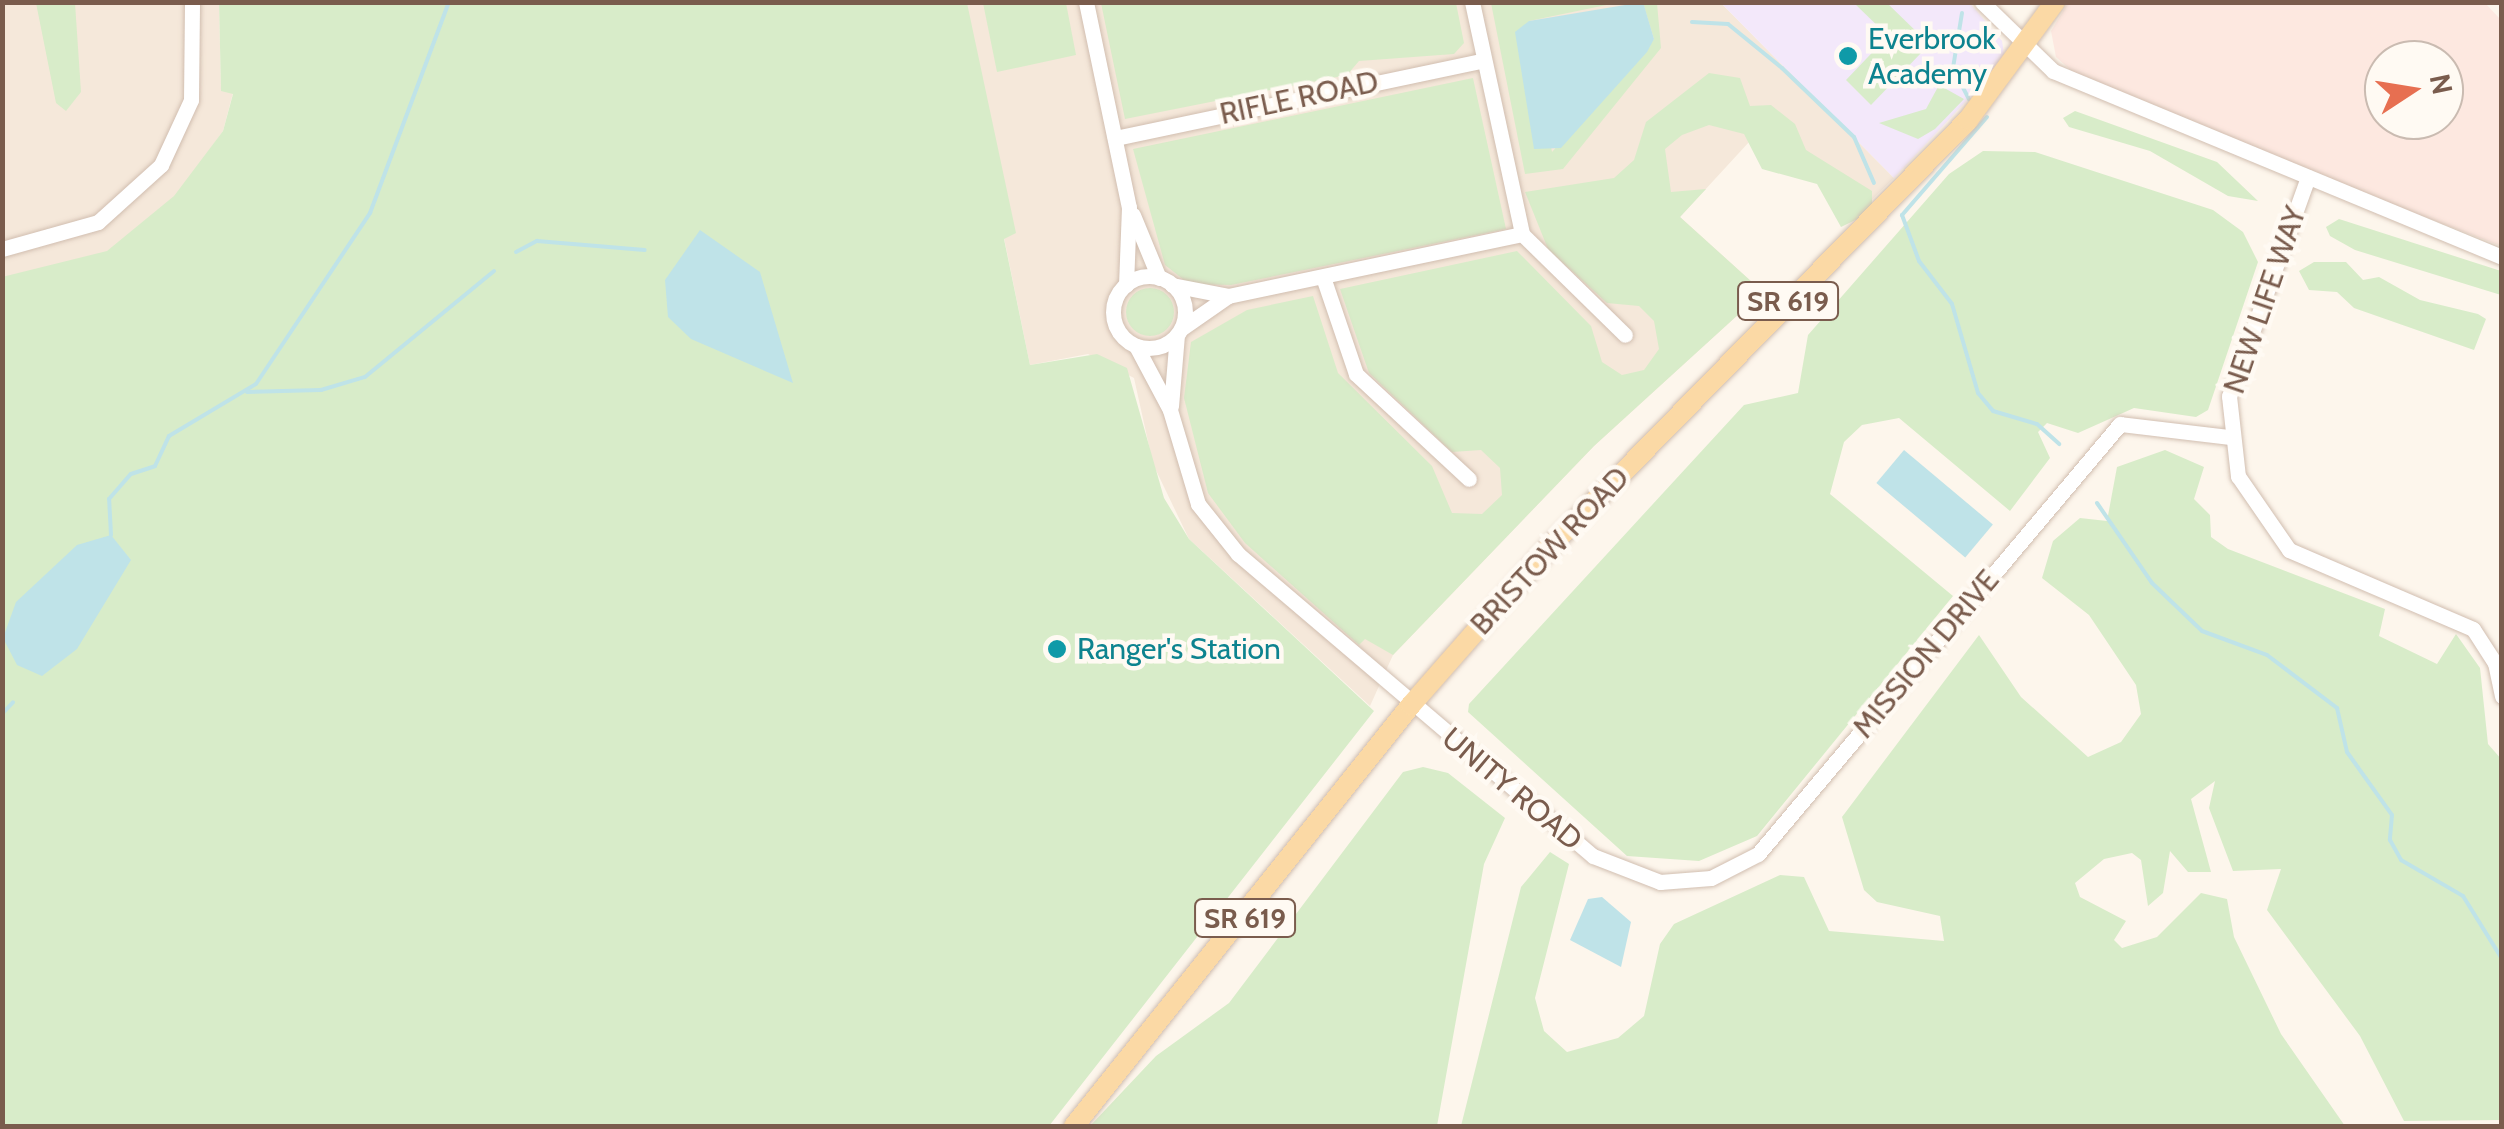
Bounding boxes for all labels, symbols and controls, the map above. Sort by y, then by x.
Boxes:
place label: Everbrook Academy [1868,21,1996,92]
north arrow [2364,40,2464,140]
marker: Everbrook Academy [1837,45,1859,67]
street label: RIFLE ROAD [1217,64,1381,132]
text: N [2423,71,2460,97]
street label: NEW LIFE WAY [2216,202,2314,398]
road number: SR 619 [1736,278,1840,324]
street label: BRISTOW ROAD [1463,460,1637,642]
street label: MISSION DRIVE [1845,563,2007,745]
place label: Ranger's Station [1077,631,1281,667]
marker: Ranger's Station [1046,638,1068,660]
street label: UNITY ROAD [1435,720,1589,858]
road number: SR 619 [1192,895,1298,941]

